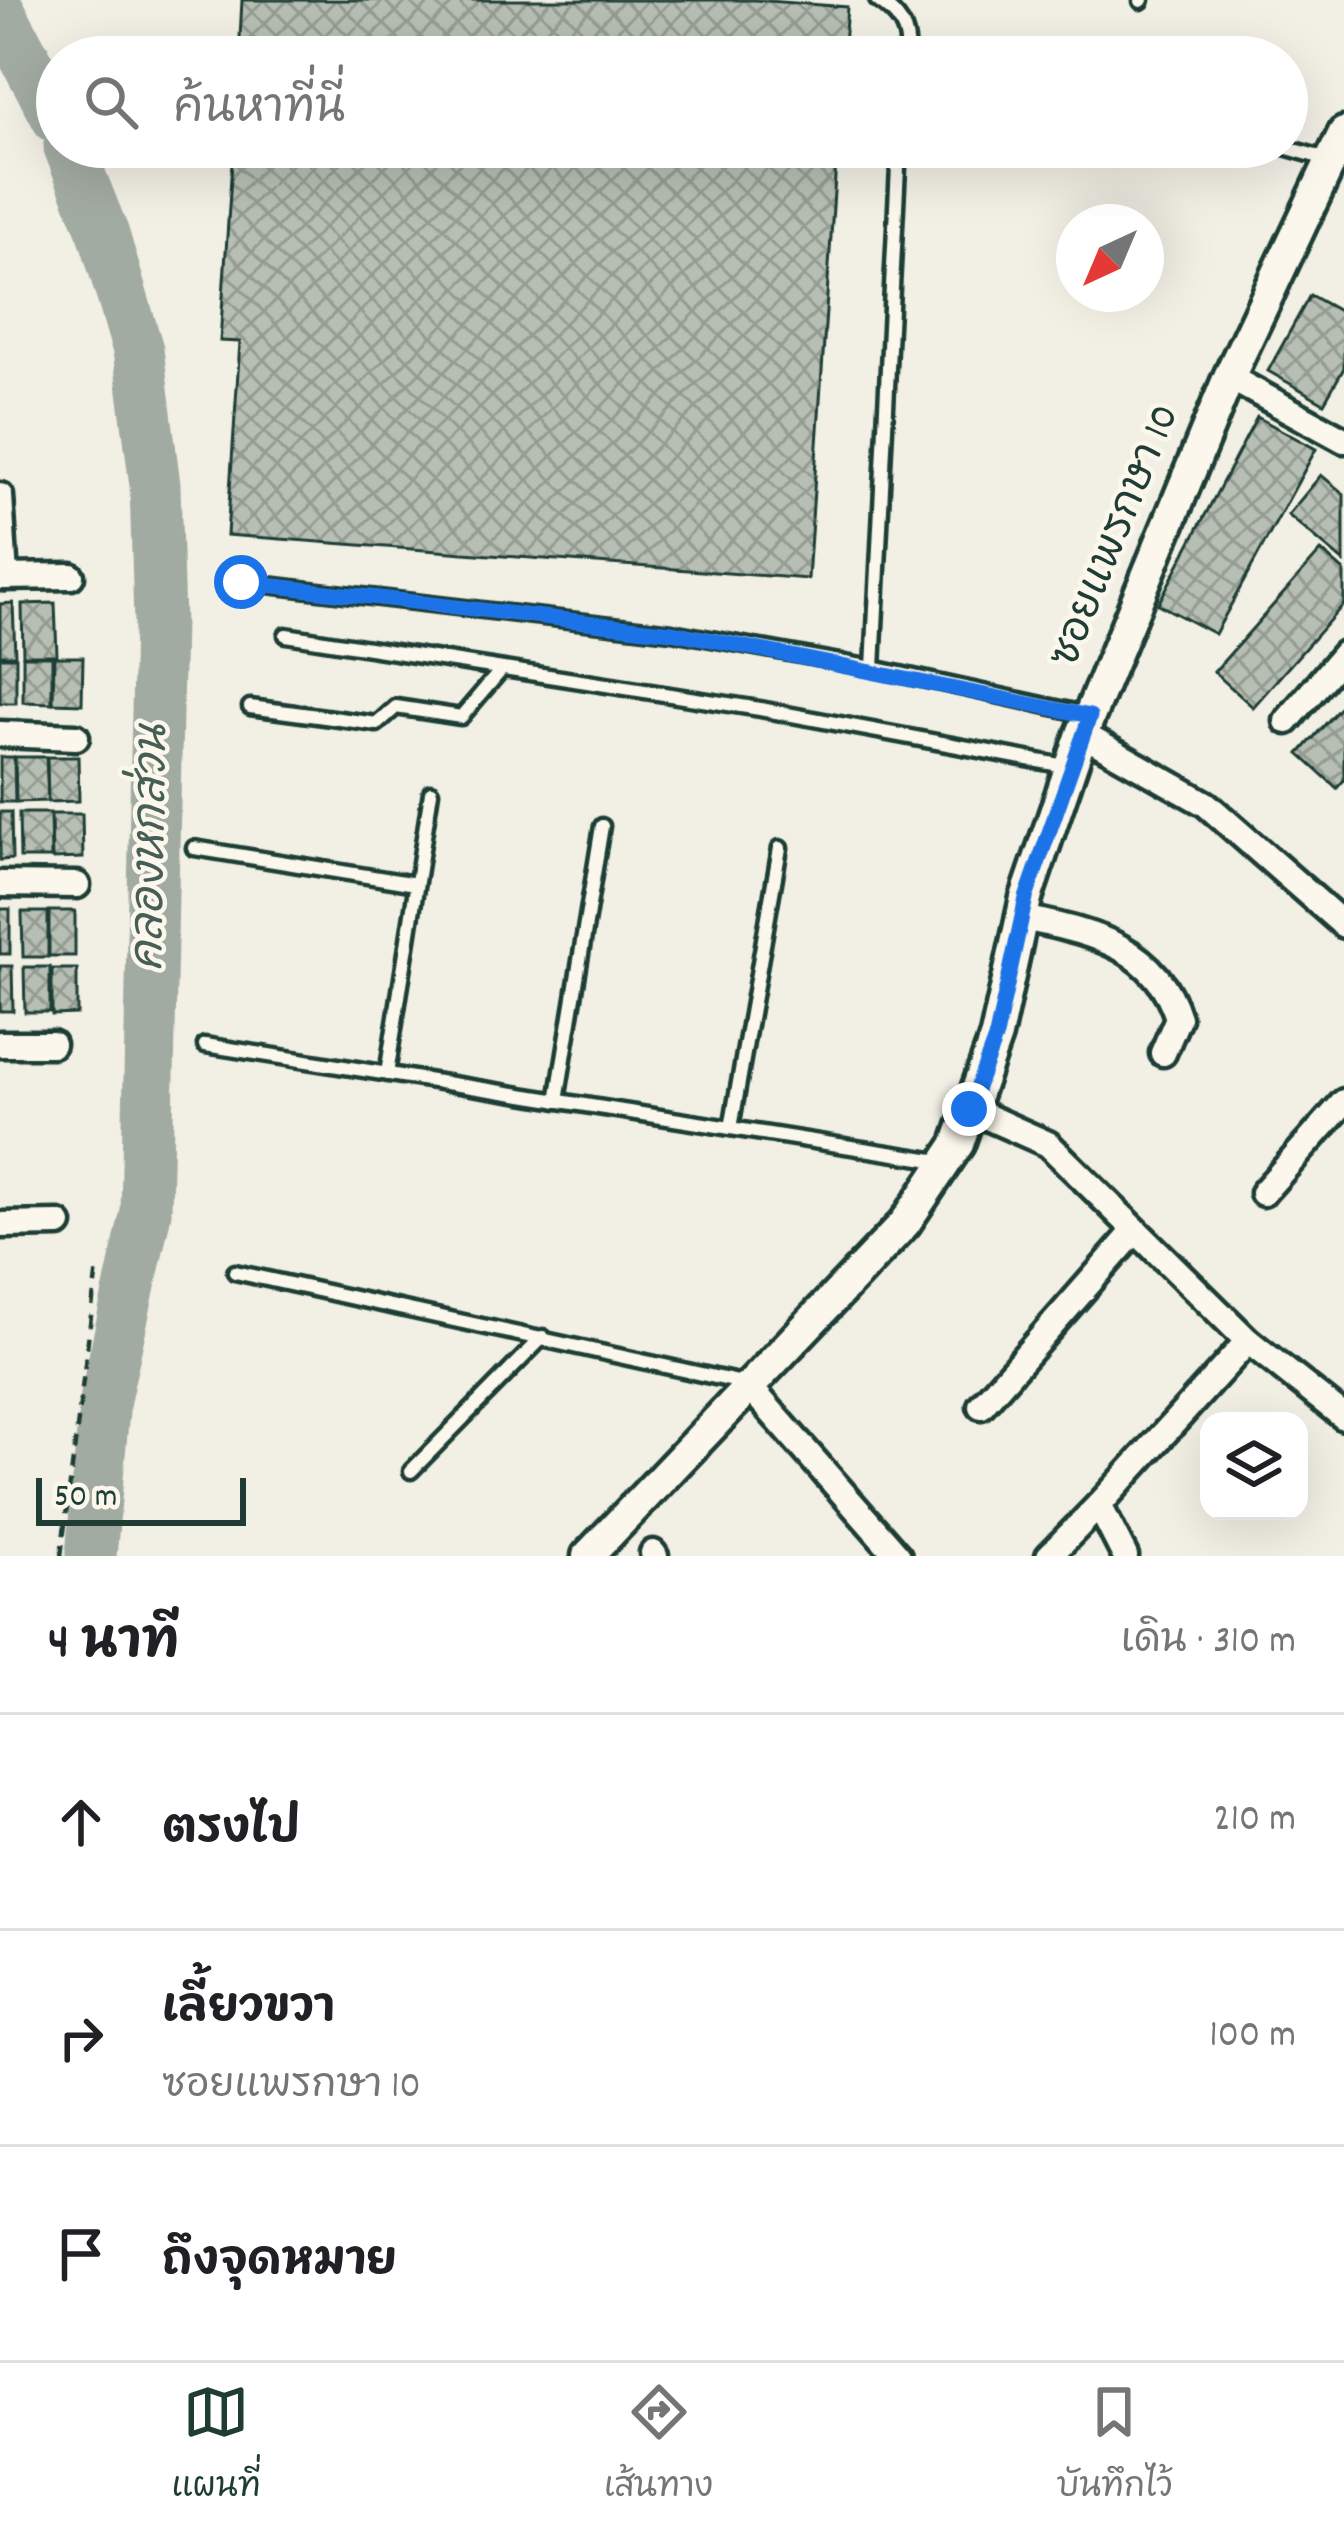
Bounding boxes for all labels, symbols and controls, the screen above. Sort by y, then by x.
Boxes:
search box [36,36,1308,168]
icon: search [78,69,144,135]
text: ค้นหาที่นี่ [174,80,345,144]
north arrow [1056,204,1164,312]
street label: ซอยแพรกษา 10 [1038,397,1198,677]
route start [214,555,268,609]
water label: คลองหกส่วน [118,721,188,972]
route end [942,1082,996,1136]
map controls [1200,1412,1308,1520]
button: layers [1200,1412,1308,1520]
scale bar [36,1472,246,1525]
text: 50 m [54,1475,118,1522]
text: 4 นาที [48,1610,179,1682]
text: เดิน · 310 m [1121,1616,1296,1671]
icon: ahead [48,1789,114,1855]
text: 210 m [1213,1794,1296,1849]
text: ตรงไป [162,1800,300,1864]
text: เลี้ยวขวา [162,1979,335,2043]
icon: right [48,2005,114,2071]
text: 100 m [1209,2010,1296,2065]
text: ซอยแพรกษา 10 [162,2061,421,2116]
icon: arrive [48,2221,114,2287]
text: ถึงจุดหมาย [162,2232,397,2296]
tab: แผนที่ [172,2379,261,2513]
tab: เส้นทาง [604,2379,713,2513]
tab: บันทึกไว้ [1056,2379,1172,2513]

